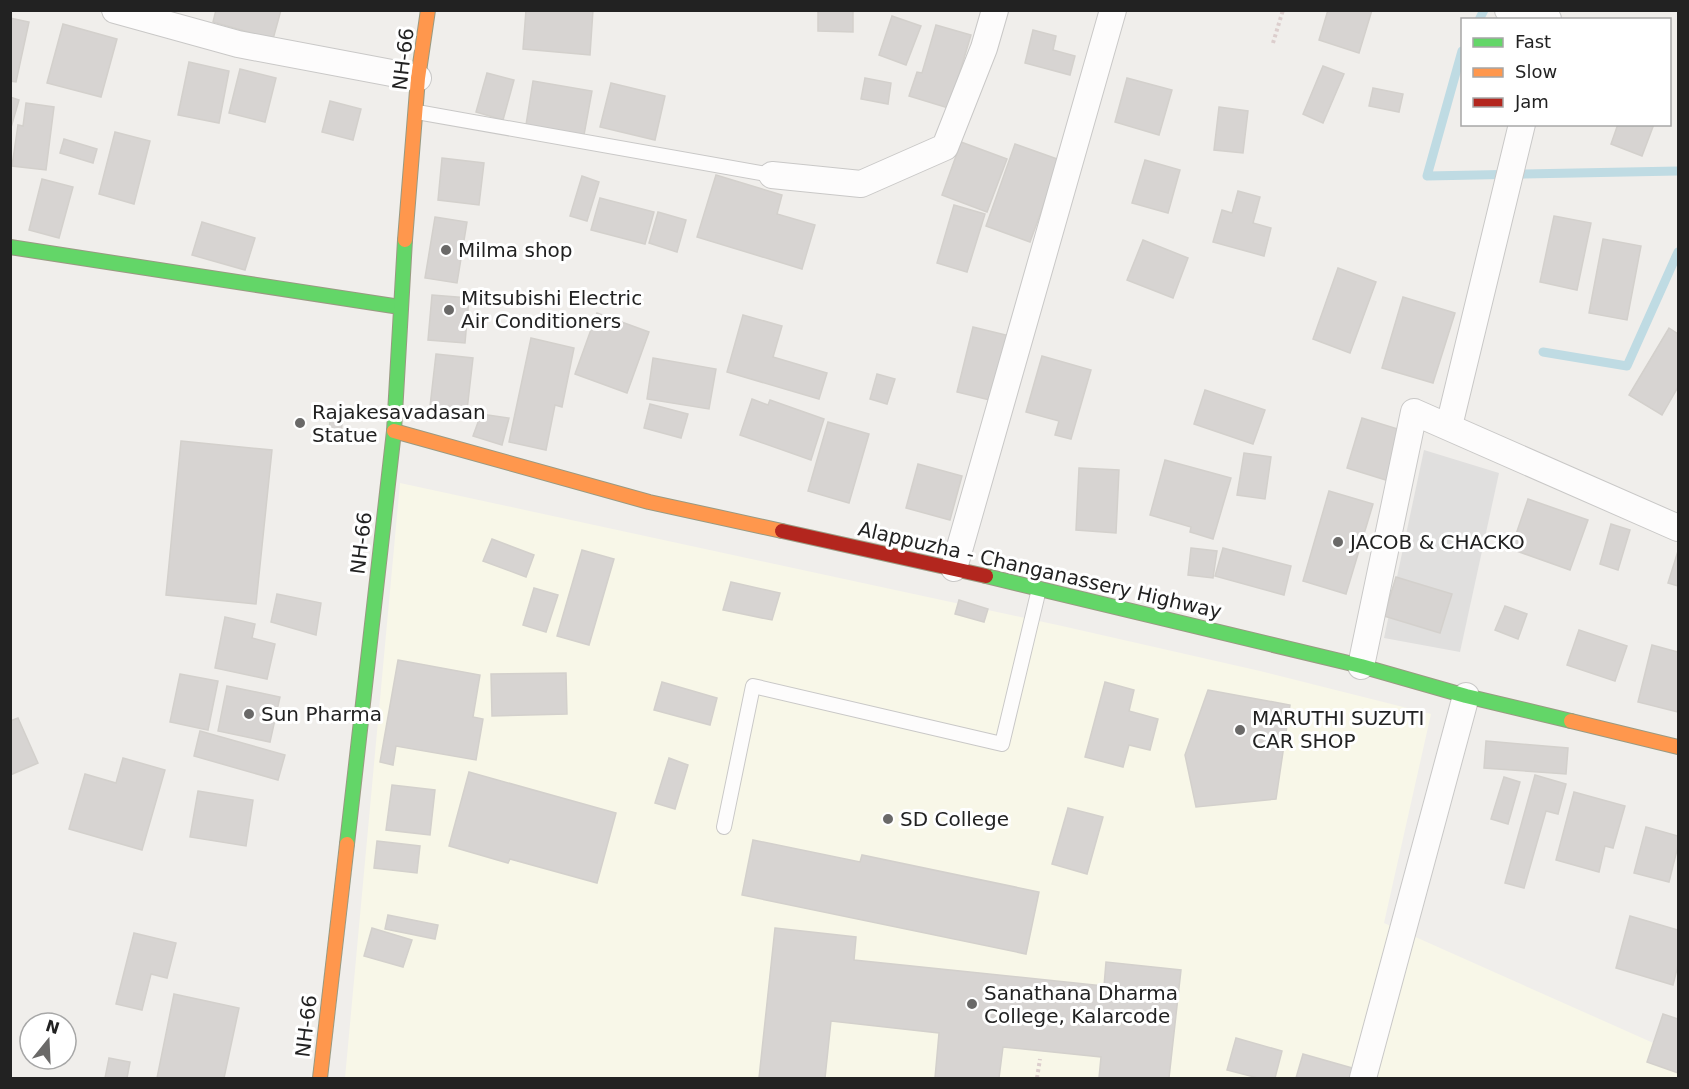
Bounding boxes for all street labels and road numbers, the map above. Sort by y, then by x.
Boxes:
street label: NH-66 [387,26,419,92]
street label: NH-66 [345,510,377,576]
street label: Alappuzha - Changanassery Highway [856,516,1224,624]
street label: NH-66 [290,993,322,1059]

